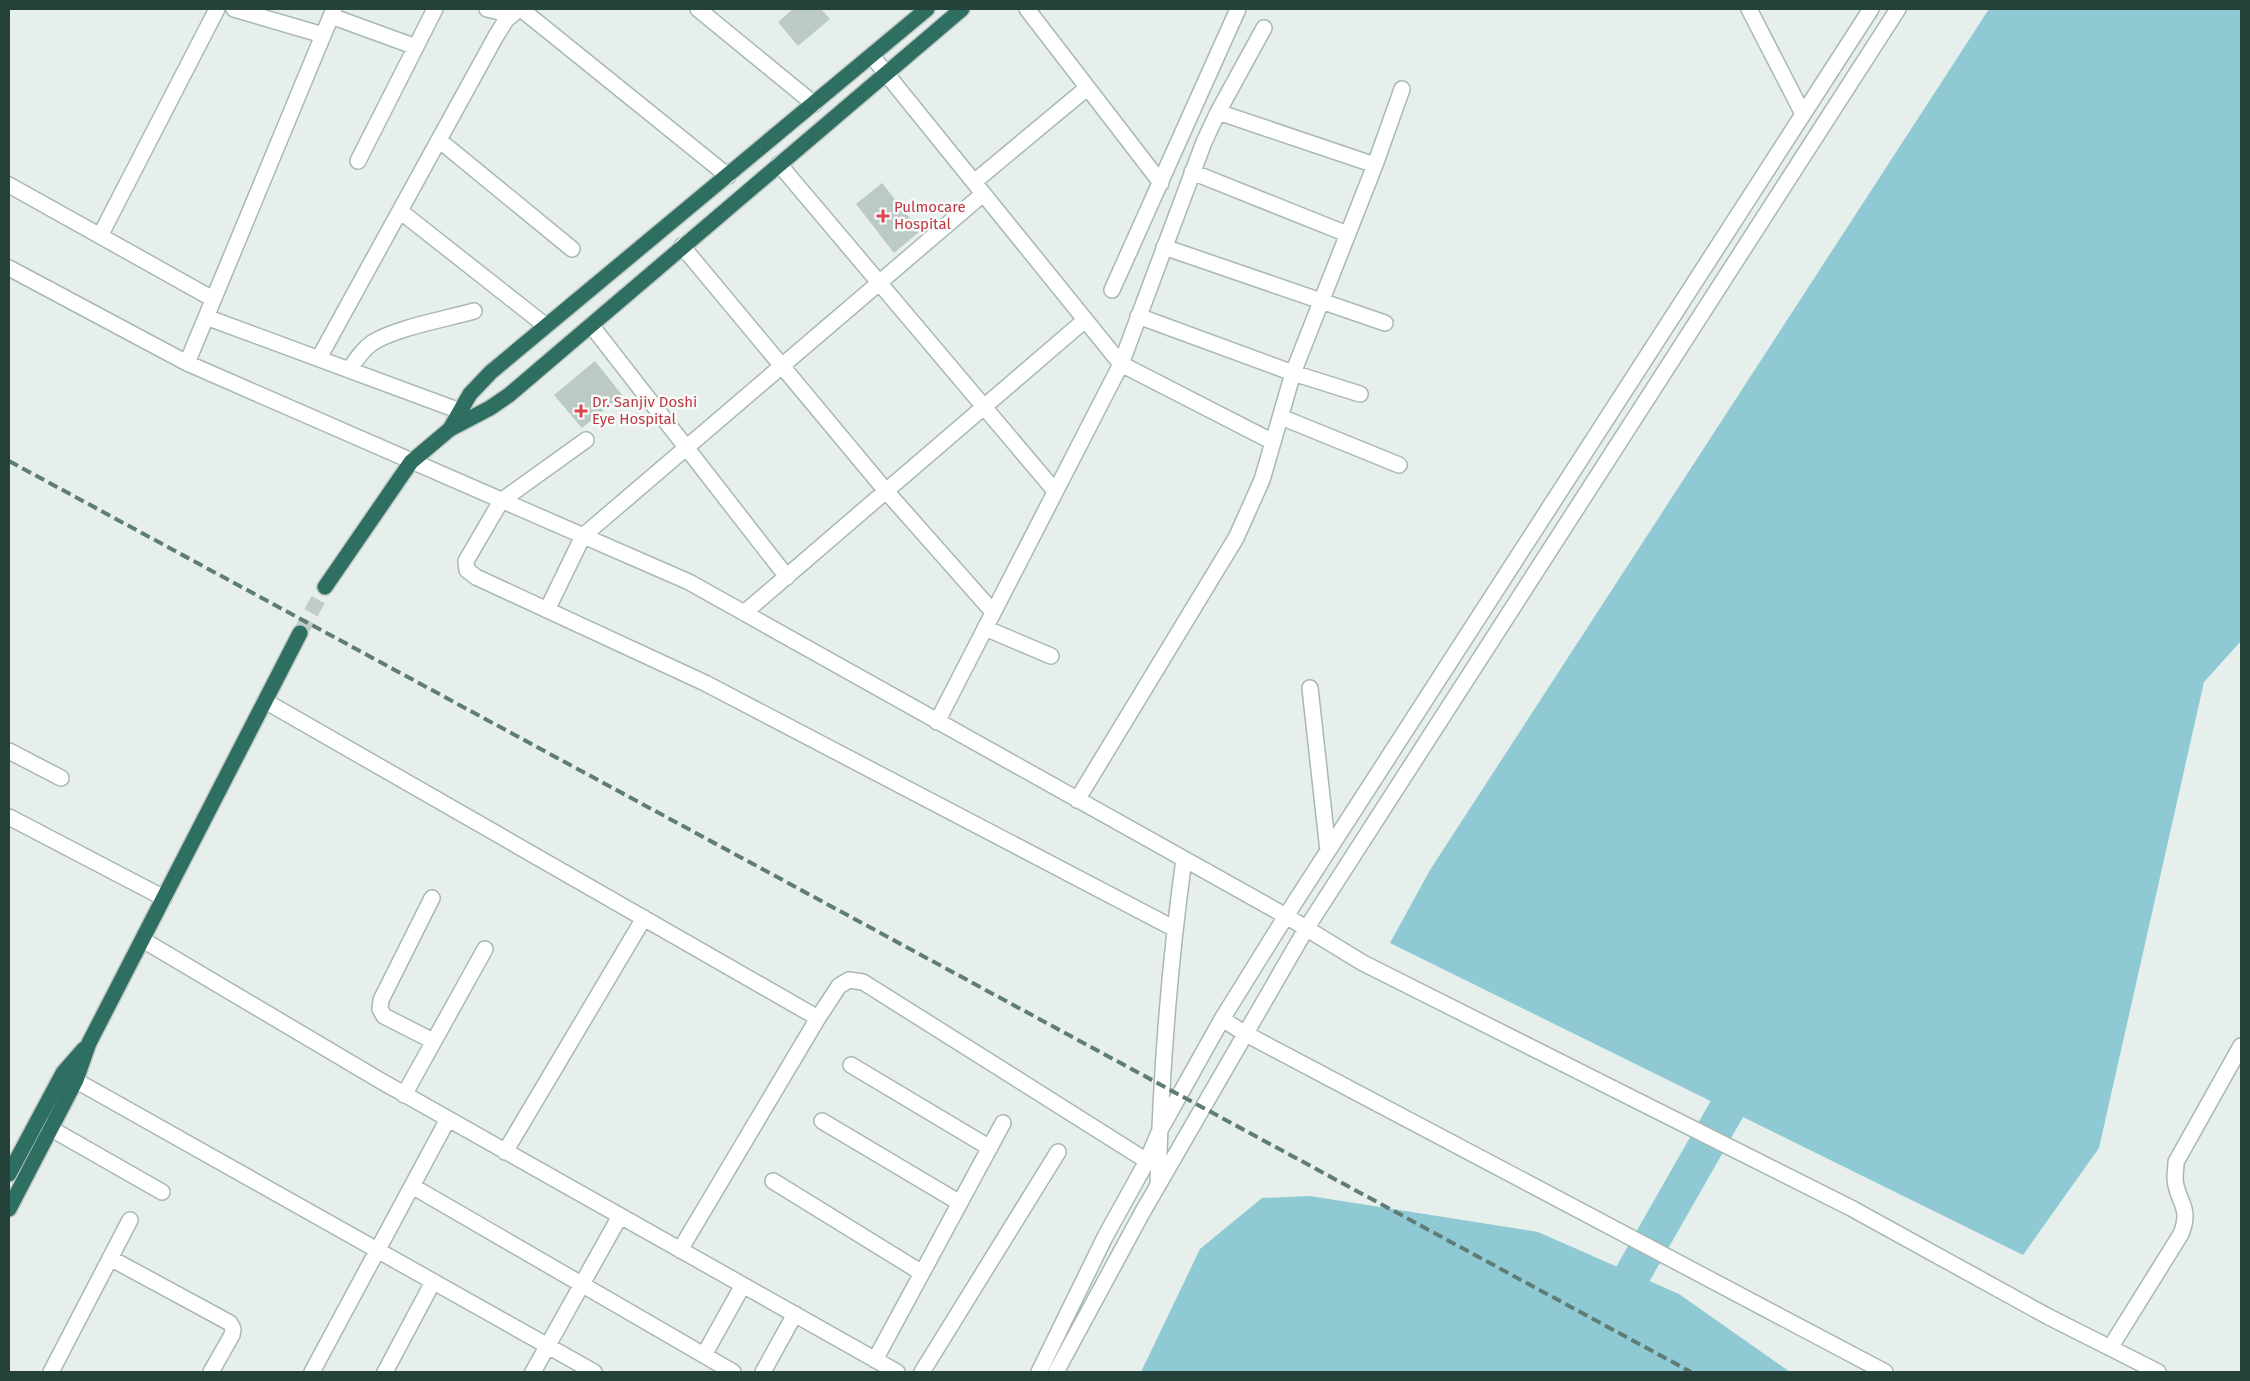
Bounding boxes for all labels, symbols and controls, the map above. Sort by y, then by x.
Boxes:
place label: Pulmocare Hospital [894,198,966,233]
marker: Pulmocare Hospital [876,209,890,223]
place label: Dr. Sanjiv Doshi Eye Hospital [592,393,697,428]
marker: Dr. Sanjiv Doshi Eye Hospital [574,404,588,418]

